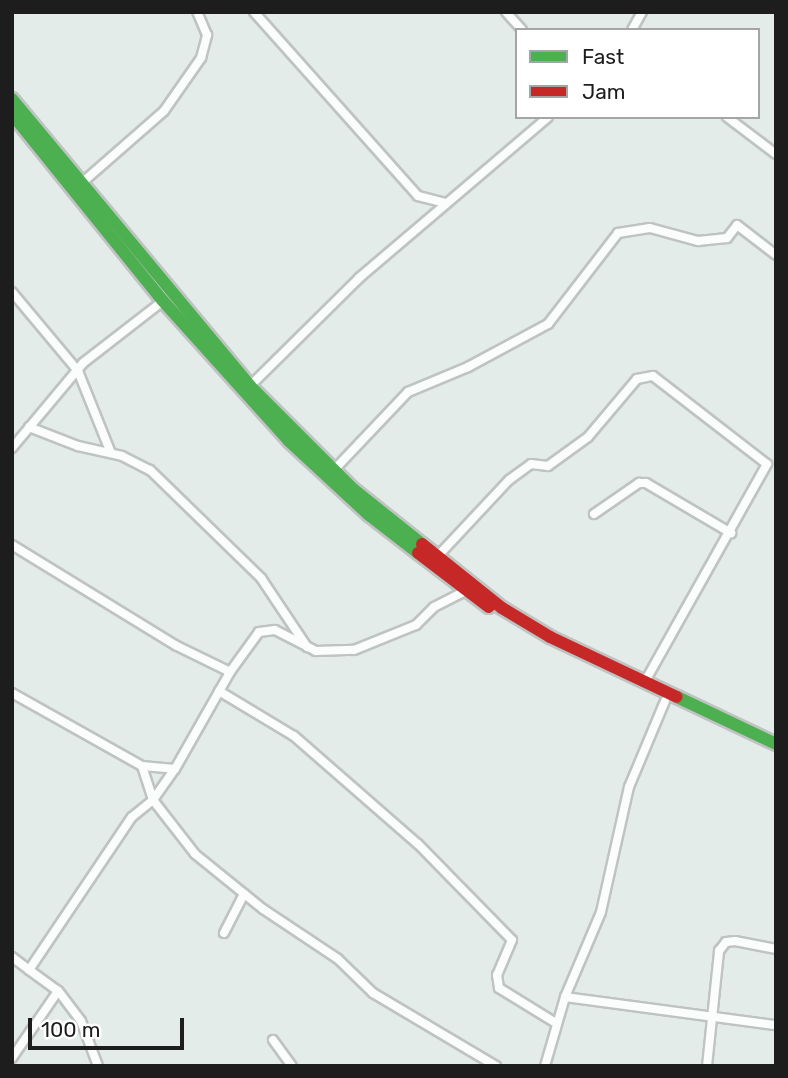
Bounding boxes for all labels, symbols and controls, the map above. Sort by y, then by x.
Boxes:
legend [515,28,760,119]
text: Fast [582,44,624,69]
text: Jam [582,79,626,104]
scale bar [32,1004,187,1048]
text: 100 m [41,1017,100,1042]

